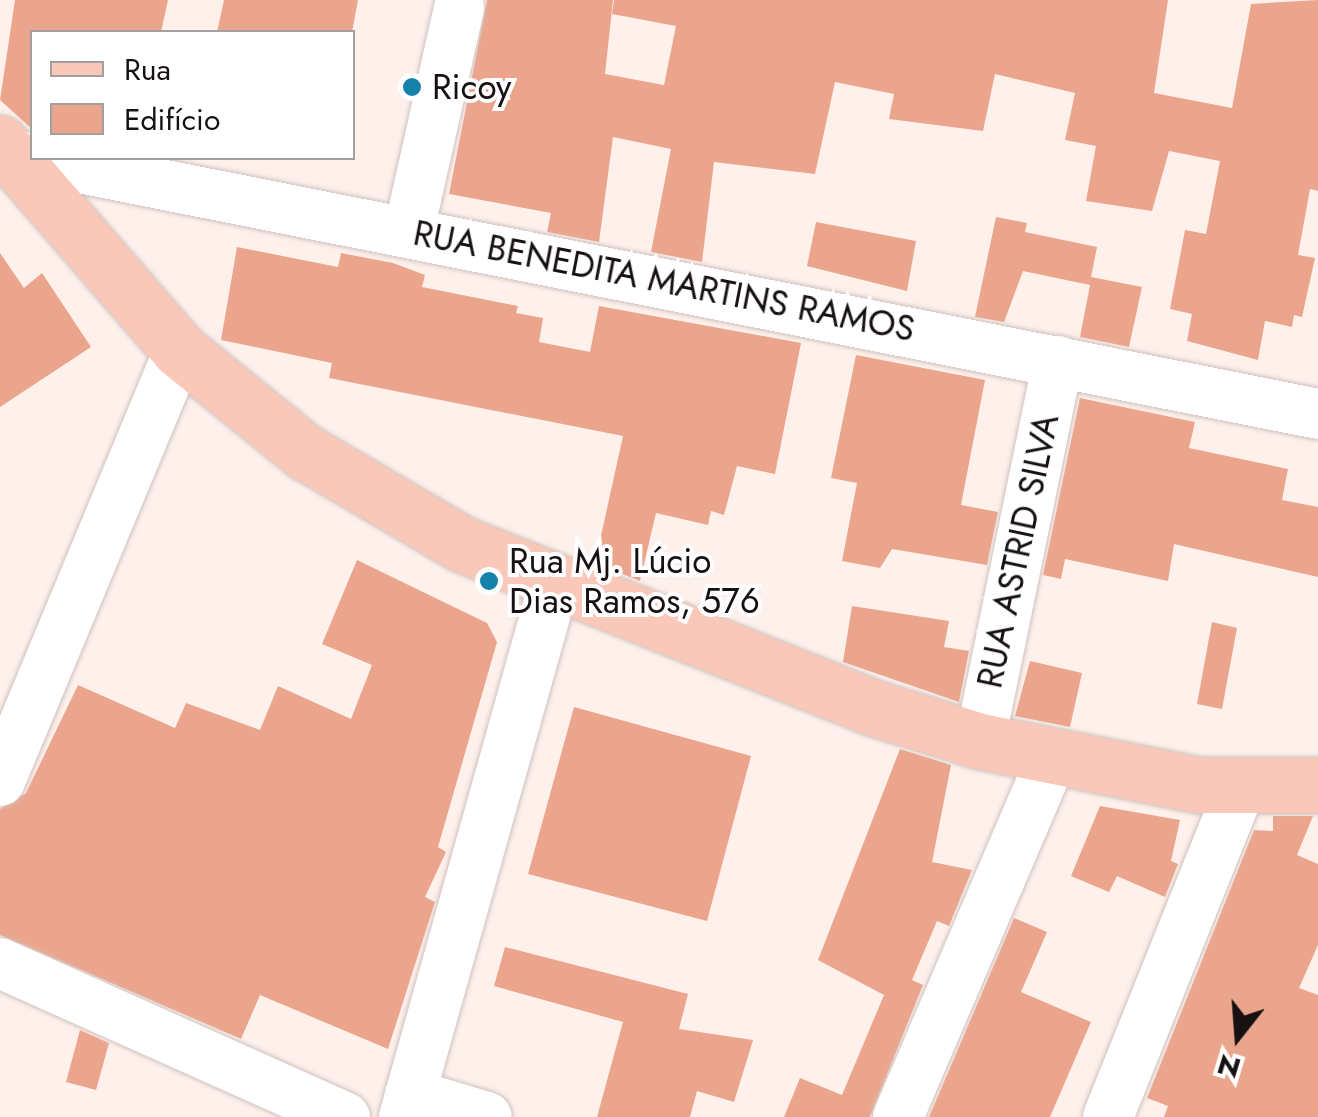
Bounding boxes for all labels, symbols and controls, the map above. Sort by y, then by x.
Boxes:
legend [30,30,355,160]
text: Rua [124,48,171,91]
place label: Ricoy [432,66,511,108]
marker: Ricoy [401,76,423,98]
text: Edifício [124,98,220,141]
street label: RUA BENEDITA MARTINS RAMOS [410,212,918,350]
street label: RUA ASTRID SILVA [968,410,1068,692]
place label: Rua Mj. Lúcio Dias Ramos, 576 [509,540,760,622]
marker: Rua Mj. Lúcio Dias Ramos, 576 [478,570,500,592]
north arrow [1188,987,1288,1087]
text: N [1212,1043,1246,1089]

